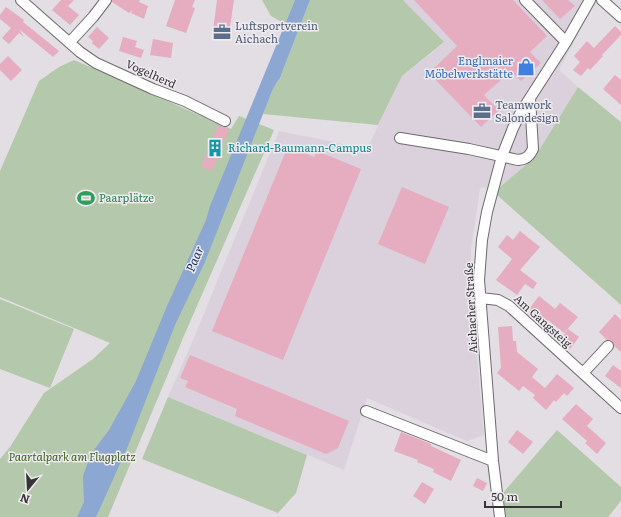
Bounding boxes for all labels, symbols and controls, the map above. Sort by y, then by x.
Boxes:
place label: Luftsportverein Aichach [235,17,318,46]
office icon: Luftsportverein Aichach [212,22,232,42]
place label: Englmaier Möbelwerkstätte [424,52,514,81]
street label: Vogelherd [124,55,179,91]
shop icon: Englmaier Möbelwerkstätte [516,57,536,77]
place label: Teamwork Salondesign [495,96,559,125]
office icon: Teamwork Salondesign [472,101,492,121]
building icon: Richard-Baumann-Campus [205,138,225,158]
place label: Richard-Baumann-Campus [228,139,371,155]
sports icon: Paarplätze [76,188,96,208]
place label: Paarplätze [99,189,154,205]
water label: Paar [181,243,208,274]
street label: Aichacher Straße [460,262,480,354]
street label: Am Gangsteig [511,290,577,351]
park label: Paartalpark am Flugplatz [8,448,136,464]
north arrow [8,469,48,509]
scale bar [485,483,561,509]
text: 50 m [491,487,518,505]
text: N [18,490,31,508]

